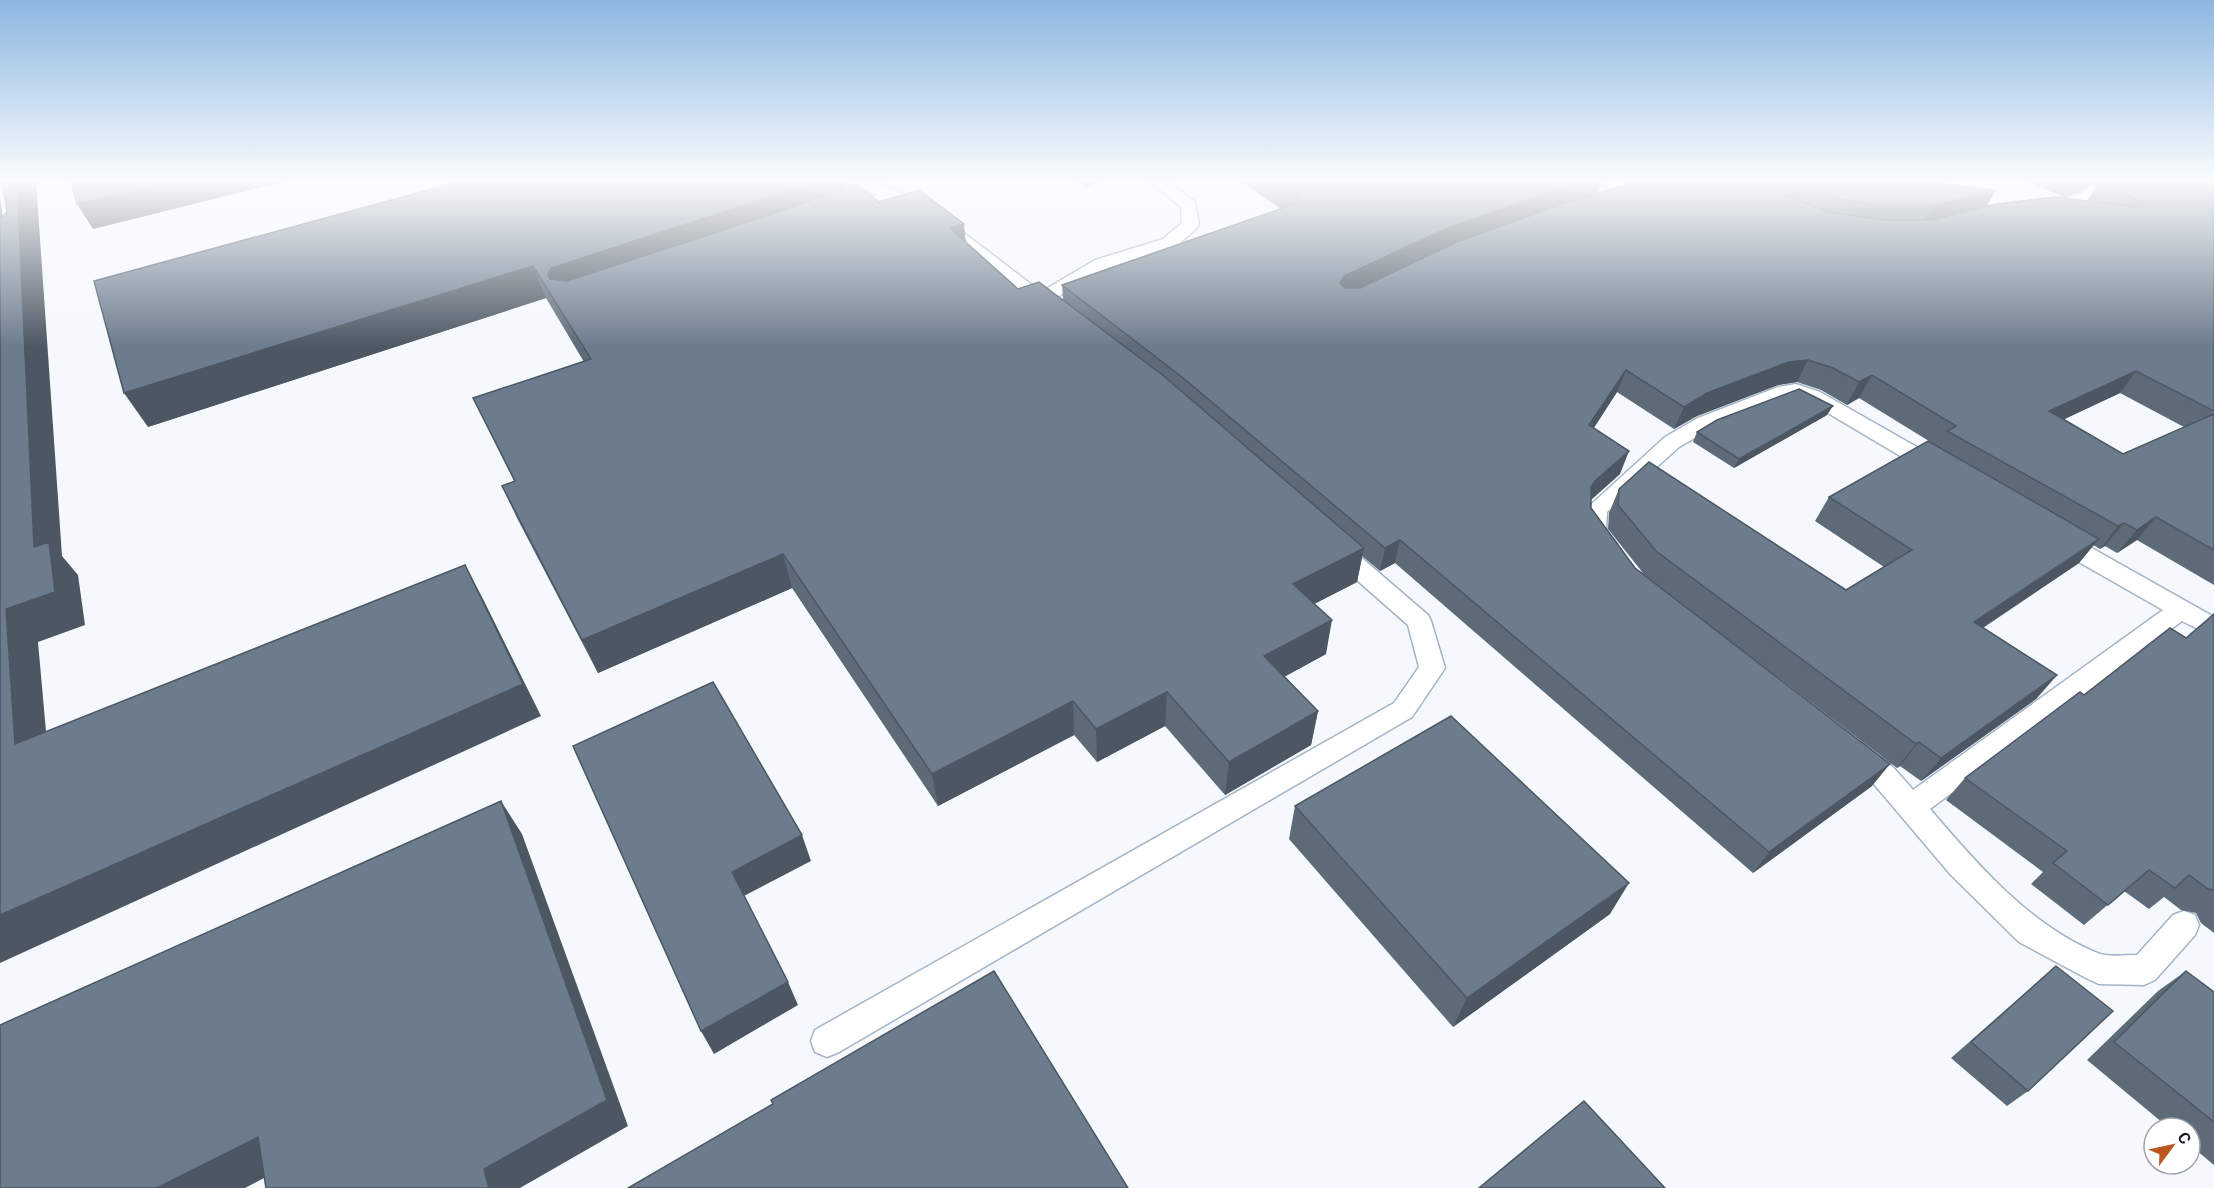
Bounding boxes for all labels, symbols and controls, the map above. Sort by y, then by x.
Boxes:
north arrow [2142,1116,2202,1176]
text: С [2173,1129,2195,1148]

